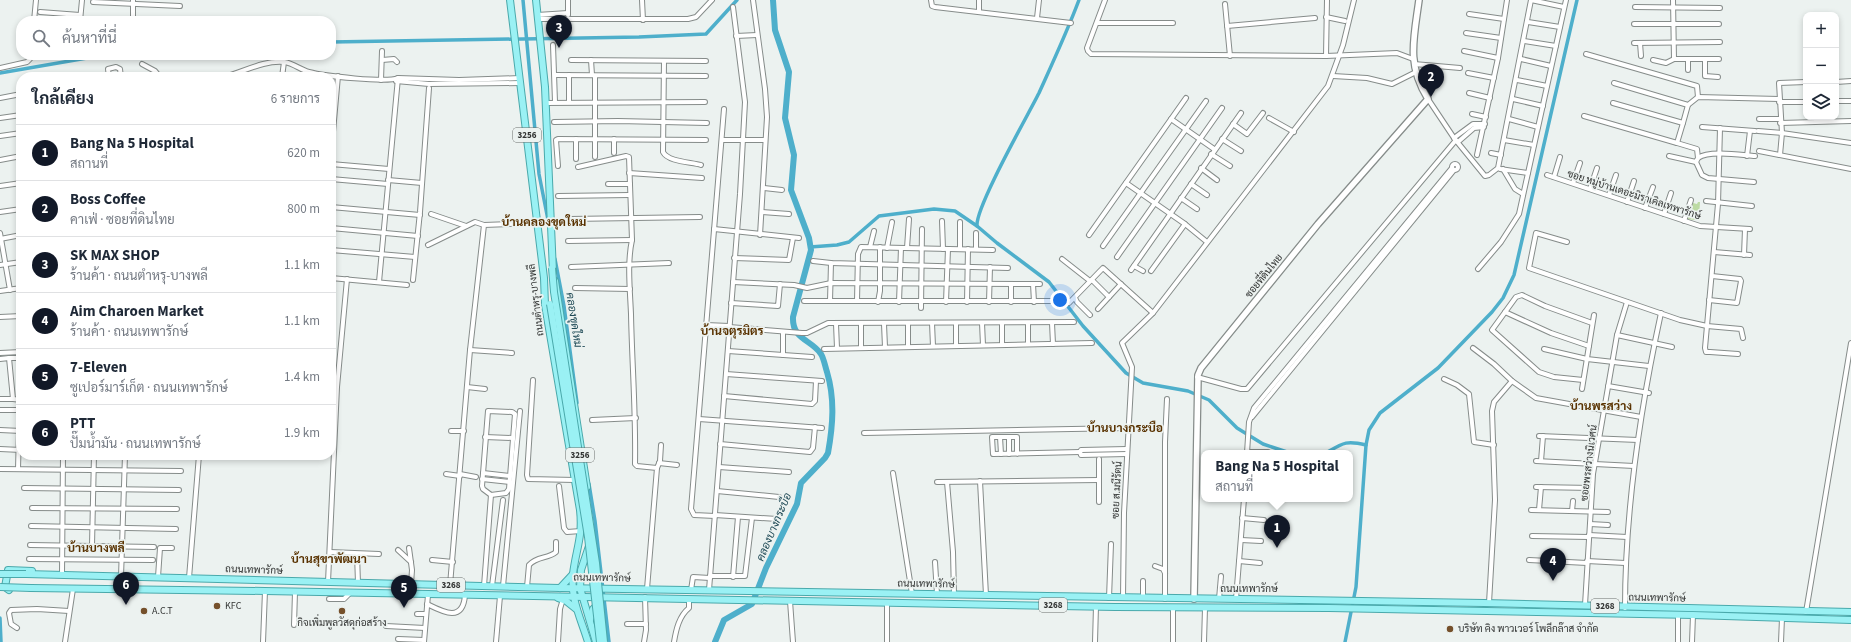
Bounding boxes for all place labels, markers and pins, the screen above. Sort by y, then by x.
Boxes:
pin: 3 [546,15,572,48]
pin: 2 [1418,64,1444,97]
pin: 1 [1264,515,1290,548]
pin: 4 [1540,548,1566,581]
pin: 6 [113,572,139,605]
pin: 5 [391,575,417,608]
place label: KFC [225,599,242,613]
marker: KFC [212,601,222,611]
place label: A.C.T [152,604,173,618]
marker: A.C.T [139,606,149,616]
marker: กิจเพิ่มพูลวัสดุก่อสร้าง [337,606,347,616]
place label: กิจเพิ่มพูลวัสดุก่อสร้าง [297,614,387,630]
place label: บริษัท คิง พาวเวอร์ โพลีกล๊าส จำกัด [1458,621,1598,636]
marker: บริษัท คิง พาวเวอร์ โพลีกล๊าส จำกัด [1445,624,1455,634]

